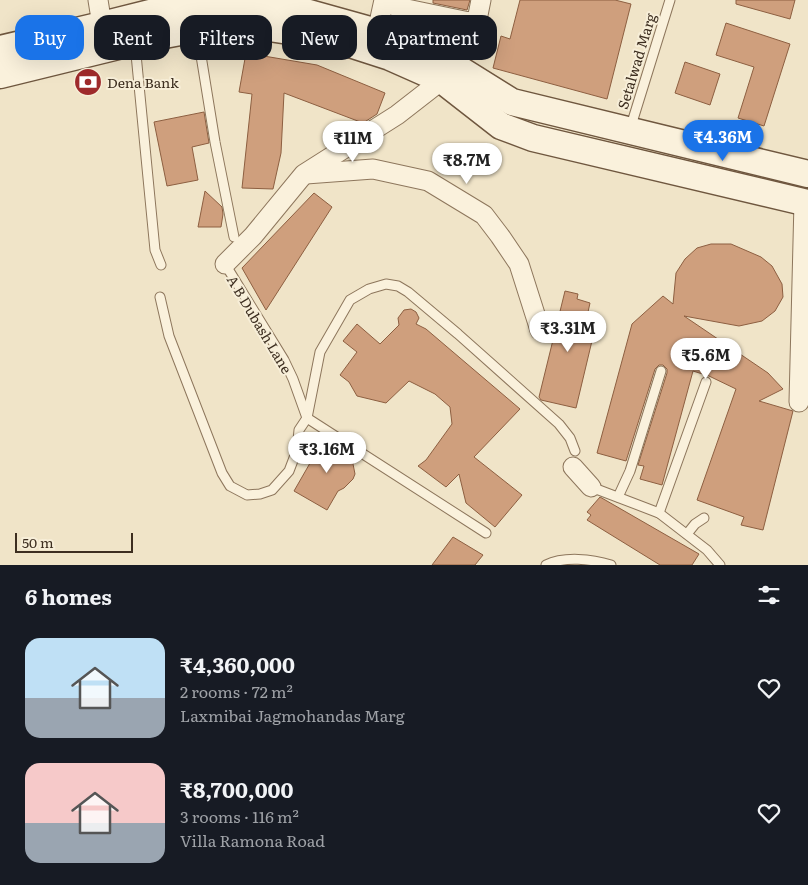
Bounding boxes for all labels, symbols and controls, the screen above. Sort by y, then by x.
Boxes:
street label: Setalwad Marg [612,10,660,111]
chip: Buy [15,15,84,60]
chip: Rent [94,15,170,60]
chip: Filters [180,15,272,60]
chip: New [282,15,357,60]
chip: Apartment [367,15,497,60]
bank icon: Dena Bank [73,67,103,97]
place label: Dena Bank [107,72,179,92]
pin: ₹11M [323,120,383,163]
pin: ₹4.36M [682,120,764,162]
text: ₹4.36M [694,124,752,148]
text: ₹11M [334,125,372,149]
pin: ₹8.7M [432,142,502,185]
text: ₹8.7M [443,147,491,171]
street label: A B Dubash Lane [223,271,297,377]
pin: ₹3.31M [527,310,609,353]
text: ₹3.31M [540,315,596,339]
pin: ₹5.6M [671,338,741,380]
text: ₹5.6M [682,342,730,366]
pin: ₹3.16M [286,432,368,474]
text: ₹3.16M [299,436,355,460]
scale bar [15,530,132,553]
text: 50 m [22,532,54,552]
text: 6 homes [25,580,112,611]
icon: filters [755,581,783,609]
text: ₹4,360,000 [180,648,295,679]
icon: home [65,658,125,718]
icon: heart [755,674,783,702]
text: 2 rooms · 72 m² [180,679,293,703]
text: Laxmibai Jagmohandas Marg [180,703,405,727]
text: ₹8,700,000 [180,773,293,804]
icon: home [65,783,125,843]
icon: heart [755,799,783,827]
text: 3 rooms · 116 m² [180,804,299,828]
text: Villa Ramona Road [180,828,325,852]

